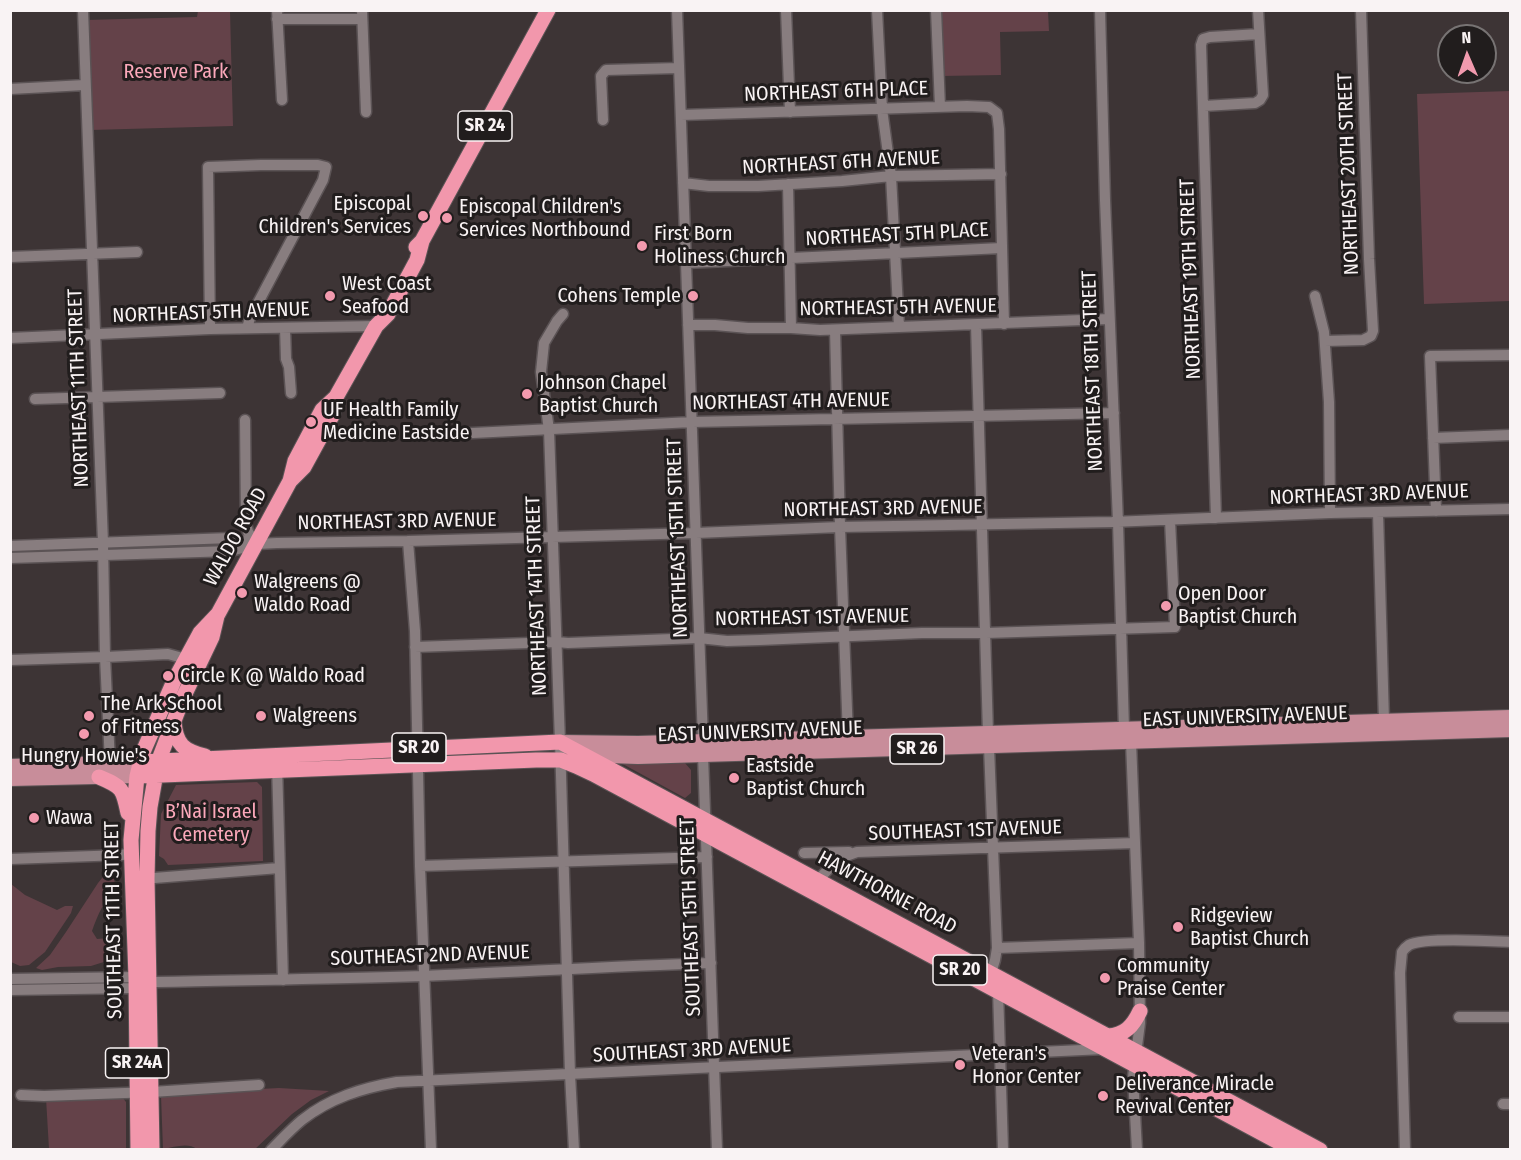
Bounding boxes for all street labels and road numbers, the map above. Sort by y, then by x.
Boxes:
street label: NORTHEAST 20TH STREET [1333,72,1365,276]
street label: NORTHEAST 6TH PLACE [744,77,928,107]
road number: SR 24 [458,111,512,141]
street label: NORTHEAST 6TH AVENUE [742,146,940,180]
street label: NORTHEAST 19TH STREET [1176,178,1206,380]
street label: NORTHEAST 5TH PLACE [805,218,989,252]
street label: NORTHEAST 18TH STREET [1077,270,1109,472]
street label: NORTHEAST 11TH STREET [64,288,94,488]
street label: NORTHEAST 5TH AVENUE [799,294,997,322]
street label: NORTHEAST 5TH AVENUE [112,298,310,328]
street label: NORTHEAST 4TH AVENUE [692,388,890,416]
street label: NORTHEAST 15TH STREET [663,438,693,638]
street label: NORTHEAST 3RD AVENUE [1269,480,1469,510]
street label: WALDO ROAD [199,484,273,590]
street label: NORTHEAST 3RD AVENUE [783,495,983,523]
street label: NORTHEAST 14TH STREET [522,496,552,696]
street label: NORTHEAST 3RD AVENUE [297,508,497,536]
street label: NORTHEAST 1ST AVENUE [715,604,909,632]
street label: EAST UNIVERSITY AVENUE [1142,701,1348,733]
street label: EAST UNIVERSITY AVENUE [657,716,863,748]
road number: SR 20 [392,733,446,763]
road number: SR 26 [890,734,944,764]
street label: SOUTHEAST 1ST AVENUE [868,816,1062,846]
street label: SOUTHEAST 15TH STREET [676,817,706,1017]
street label: SOUTHEAST 11TH STREET [100,821,128,1019]
street label: HAWTHORNE ROAD [813,846,961,940]
street label: SOUTHEAST 2ND AVENUE [330,941,530,971]
road number: SR 20 [933,955,987,985]
street label: SOUTHEAST 3RD AVENUE [592,1034,792,1068]
road number: SR 24A [106,1048,168,1078]

